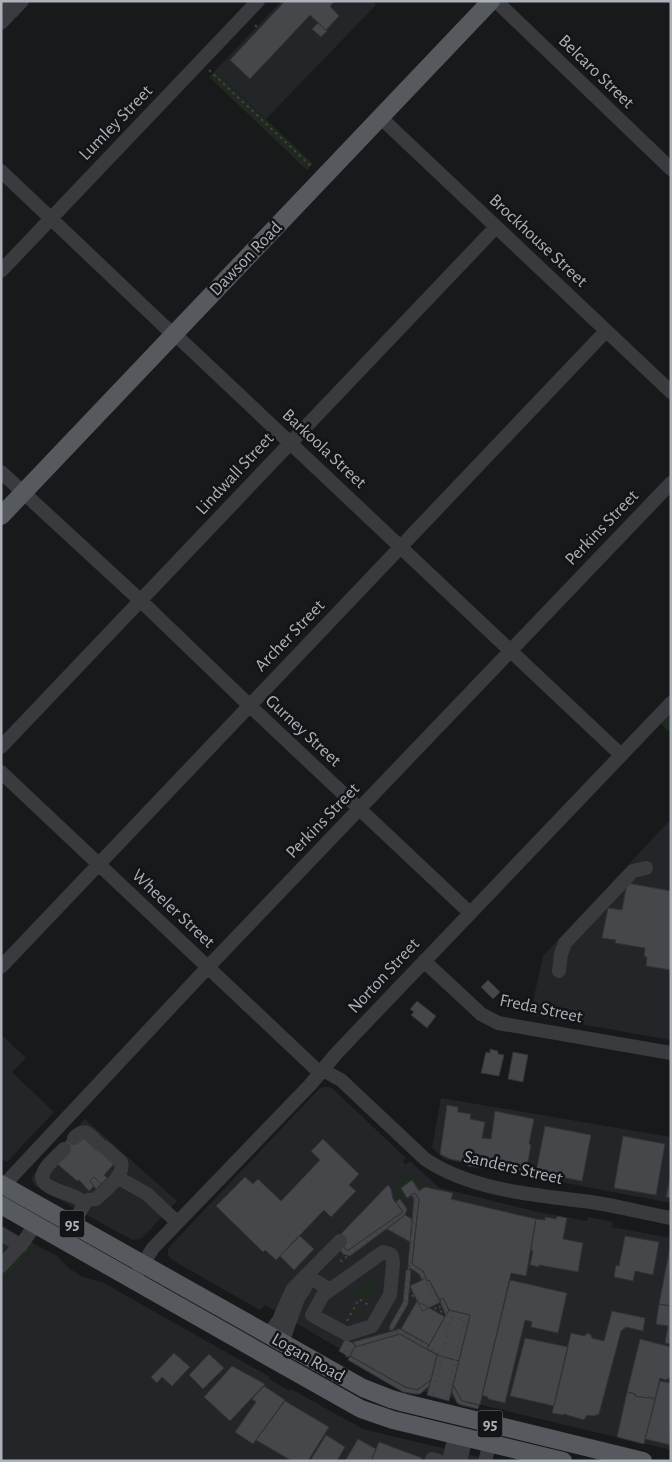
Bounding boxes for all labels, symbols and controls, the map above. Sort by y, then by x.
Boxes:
street label: Belcaro Street [555,32,637,112]
street label: Lumley Street [76,82,156,164]
street label: Brockhouse Street [485,191,591,291]
street label: Dawson Road [206,218,286,300]
street label: Barkoola Street [279,406,370,492]
street label: Lindwall Street [193,429,278,518]
street label: Perkins Street [562,487,642,569]
street label: Archer Street [252,597,329,675]
street label: Gurney Street [262,692,344,770]
street label: Perkins Street [283,780,363,862]
street label: Wheeler Street [128,866,218,952]
street label: Norton Street [345,935,423,1017]
street label: Freda Street [498,991,584,1027]
street label: Sanders Street [462,1148,564,1188]
road number: 95 [60,1210,84,1238]
street label: Logan Road [269,1330,347,1386]
road number: 95 [478,1410,502,1438]

